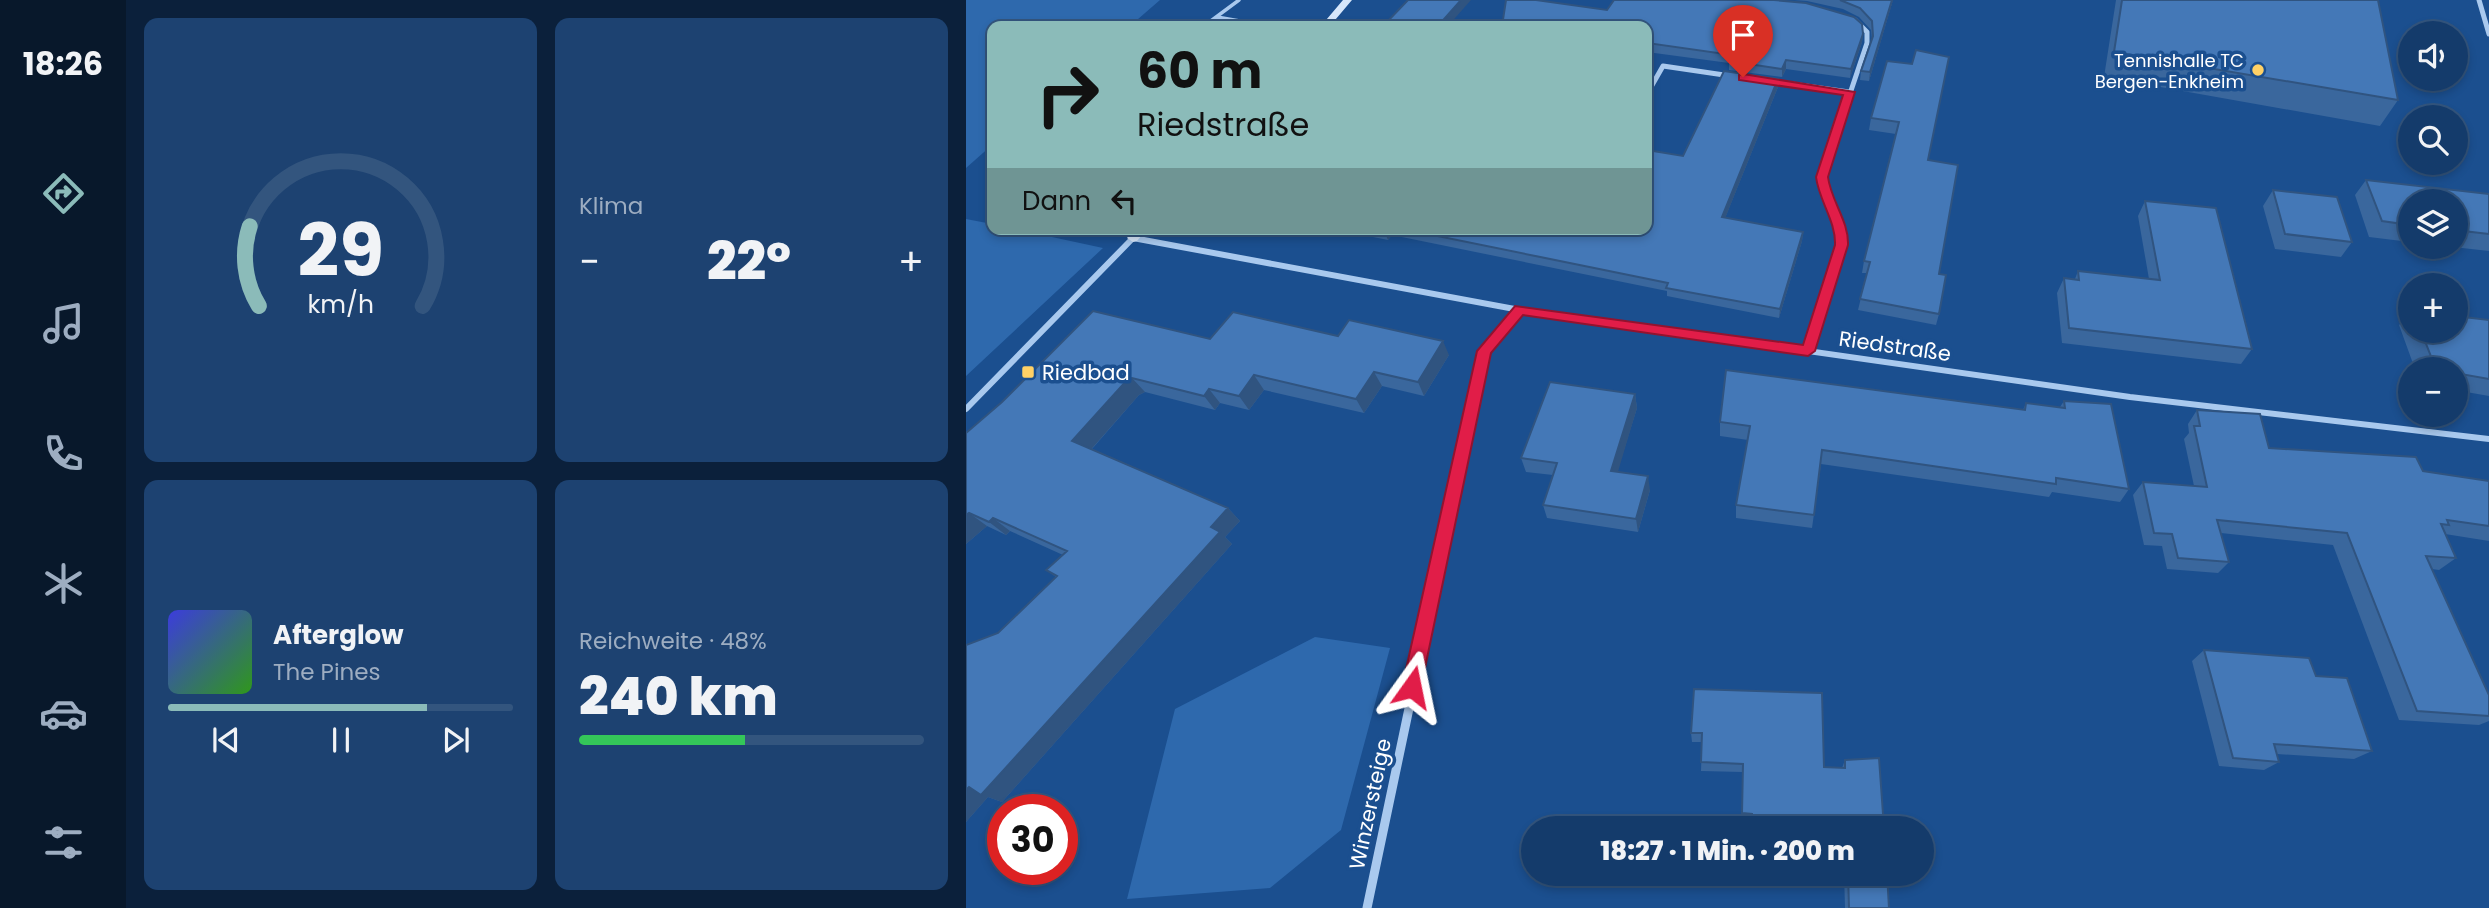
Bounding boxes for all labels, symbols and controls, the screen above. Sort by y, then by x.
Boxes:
pin [1713,5,1773,77]
icon: arrive [1724,16,1762,54]
map controls [2398,21,2468,427]
button: sound [2398,21,2468,91]
text: 60 m [1137,37,1262,105]
text: 18:26 [23,41,103,86]
place label: Tennishalle TC Bergen-Enkheim [2095,48,2244,94]
icon: right [1022,49,1113,140]
marker: Tennishalle TC Bergen-Enkheim [2250,62,2266,78]
text: Riedstraße [1137,102,1309,147]
button: search [2398,105,2468,175]
icon: directions [39,169,88,218]
icon: left [1105,182,1143,220]
text: Dann [1022,183,1091,219]
button: layers [2398,189,2468,259]
text: Klima [579,190,643,222]
text: 29 [297,200,384,301]
text: 22° [707,225,791,298]
text: − [579,235,600,288]
text: + [898,235,924,288]
button: + [2398,273,2468,343]
text: km/h [307,287,374,322]
icon: music [39,299,88,348]
street label: Riedstraße [1837,324,1953,368]
button: − [2398,357,2468,427]
place label: Riedbad [1042,358,1130,387]
marker: Riedbad [1020,364,1036,380]
icon: phone [39,429,88,478]
icon: climate [39,559,88,608]
text: Afterglow [273,617,404,653]
text: Reichweite · 48% [579,625,767,657]
position arrow [1375,650,1449,724]
text: The Pines [273,656,381,688]
text: 240 km [579,660,778,733]
icon: car [39,689,88,738]
icon: previous [207,721,245,759]
icon: pause [322,721,360,759]
icon: next [437,721,475,759]
street label: Winzersteige [1342,736,1398,872]
speed limit sign: 30 [987,794,1078,885]
icon: filters [39,818,88,867]
text: 18:27 · 1 Min. · 200 m [1600,833,1855,869]

